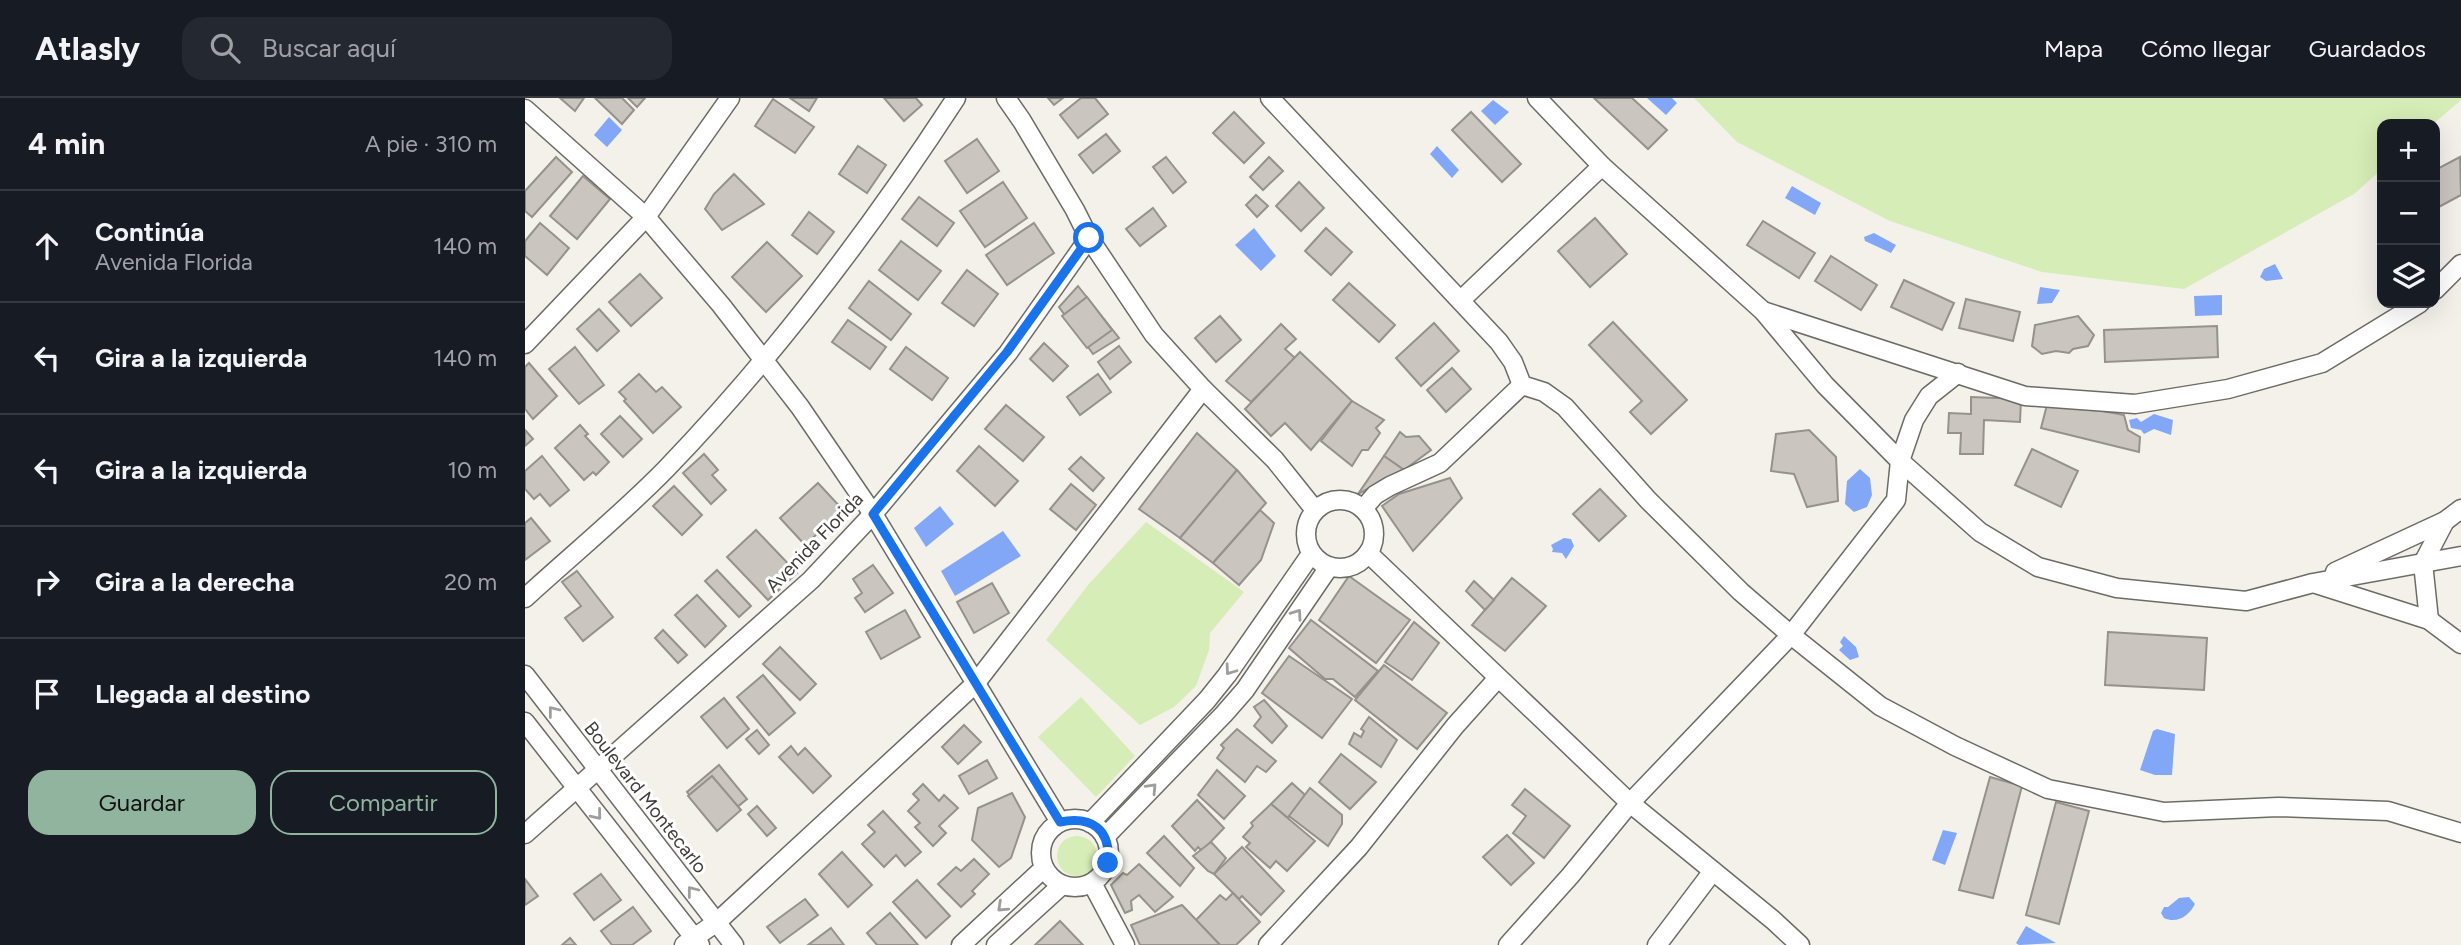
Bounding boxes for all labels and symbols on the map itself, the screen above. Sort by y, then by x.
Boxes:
route start [1073,222,1104,253]
street label: Avenida Florida [761,487,868,597]
one-way arrow [1289,609,1301,622]
one-way arrow [1226,662,1238,675]
one-way arrow [548,706,561,719]
street label: Boulevard Montecarlo [579,717,712,878]
one-way arrow [1144,783,1157,796]
one-way arrow [589,807,602,819]
route end [1092,847,1123,878]
one-way arrow [688,886,701,898]
one-way arrow [997,898,1010,911]

